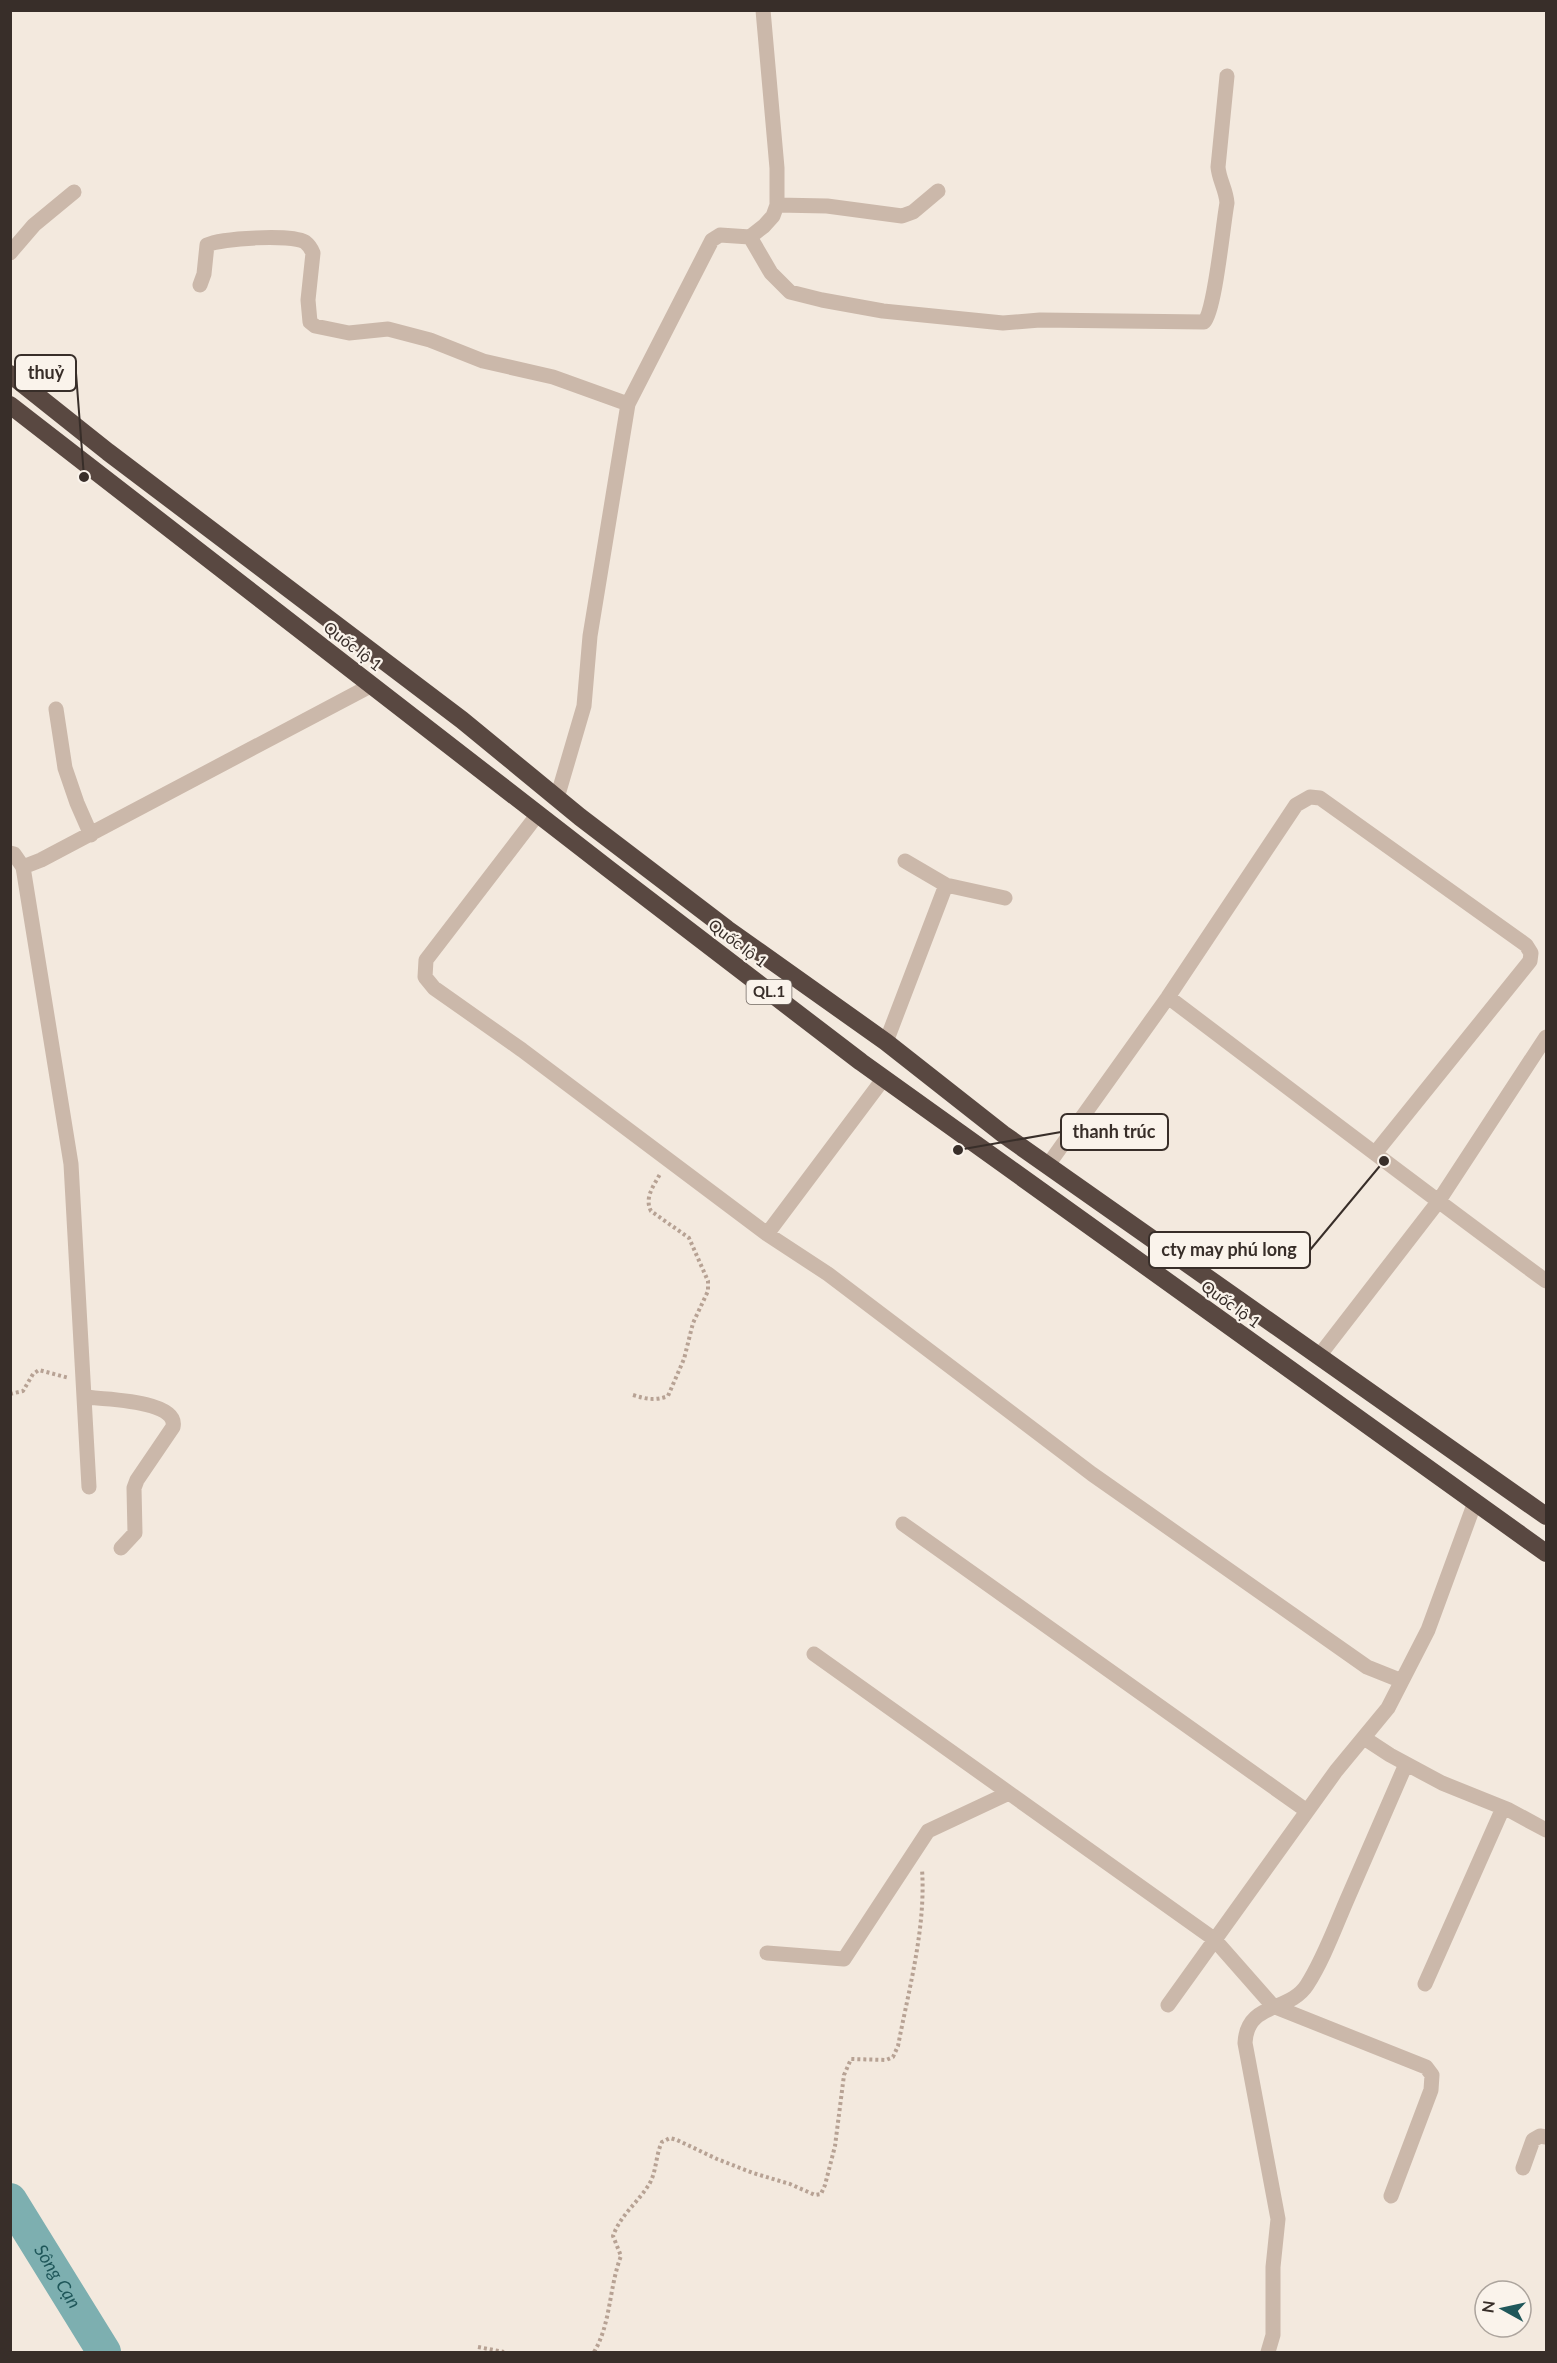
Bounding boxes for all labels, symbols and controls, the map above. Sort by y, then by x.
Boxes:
callout: thuỷ [15,355,76,391]
text: thuỷ [28,361,65,383]
street label: Quốc lộ 1 [320,617,386,674]
street label: Quốc lộ 1 [705,914,771,971]
road number: QL.1 [746,980,792,1004]
callout: thanh trúc [1061,1114,1168,1150]
text: thanh trúc [1073,1120,1156,1142]
callout: cty may phú long [1149,1232,1310,1268]
text: cty may phú long [1161,1238,1297,1260]
street label: Quốc lộ 1 [1198,1276,1265,1331]
water label: Sông Cạn [30,2240,86,2312]
north arrow [1473,2279,1533,2339]
text: N [1477,2299,1498,2314]

